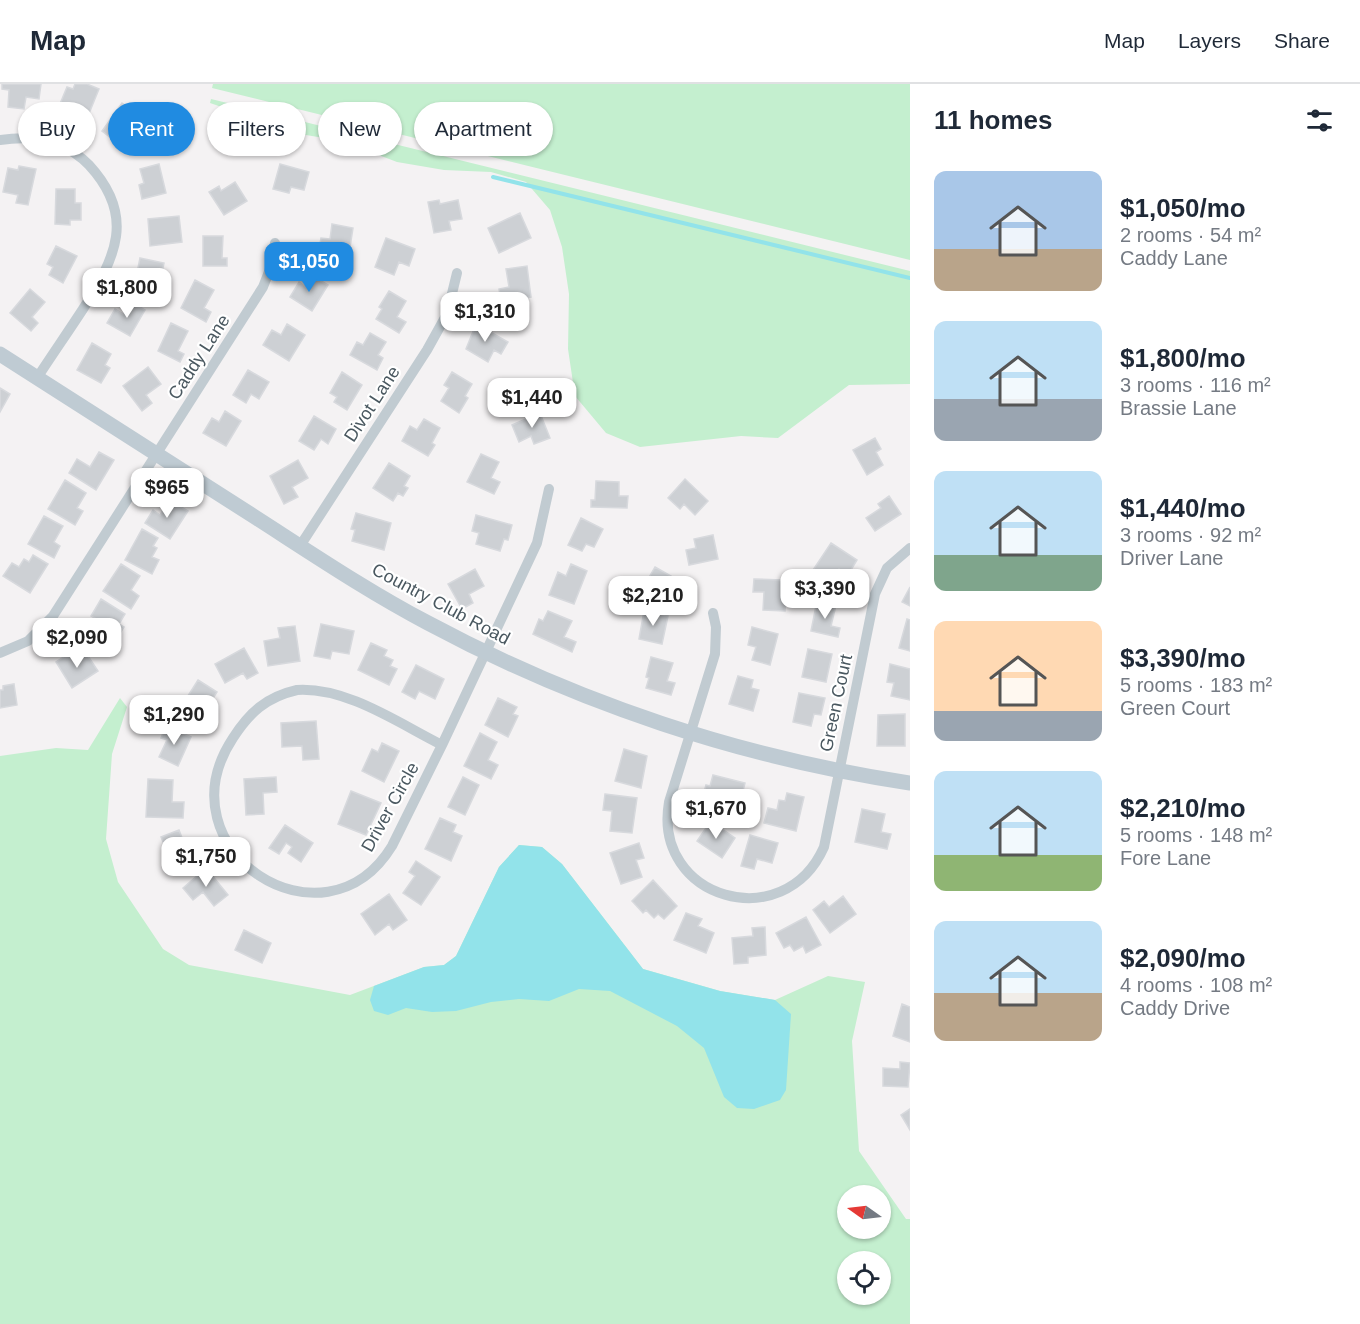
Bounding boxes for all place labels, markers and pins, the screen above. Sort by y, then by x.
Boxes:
pin: $1,050 [260,242,358,293]
pin: $1,800 [78,268,176,319]
pin: $1,310 [436,292,534,343]
pin: $1,440 [483,378,581,429]
pin: $965 [131,468,203,519]
pin: $3,390 [776,569,874,620]
pin: $2,210 [604,576,702,627]
pin: $2,090 [28,618,126,669]
pin: $1,290 [125,695,223,746]
pin: $1,670 [667,789,765,840]
pin: $1,750 [157,837,255,888]

